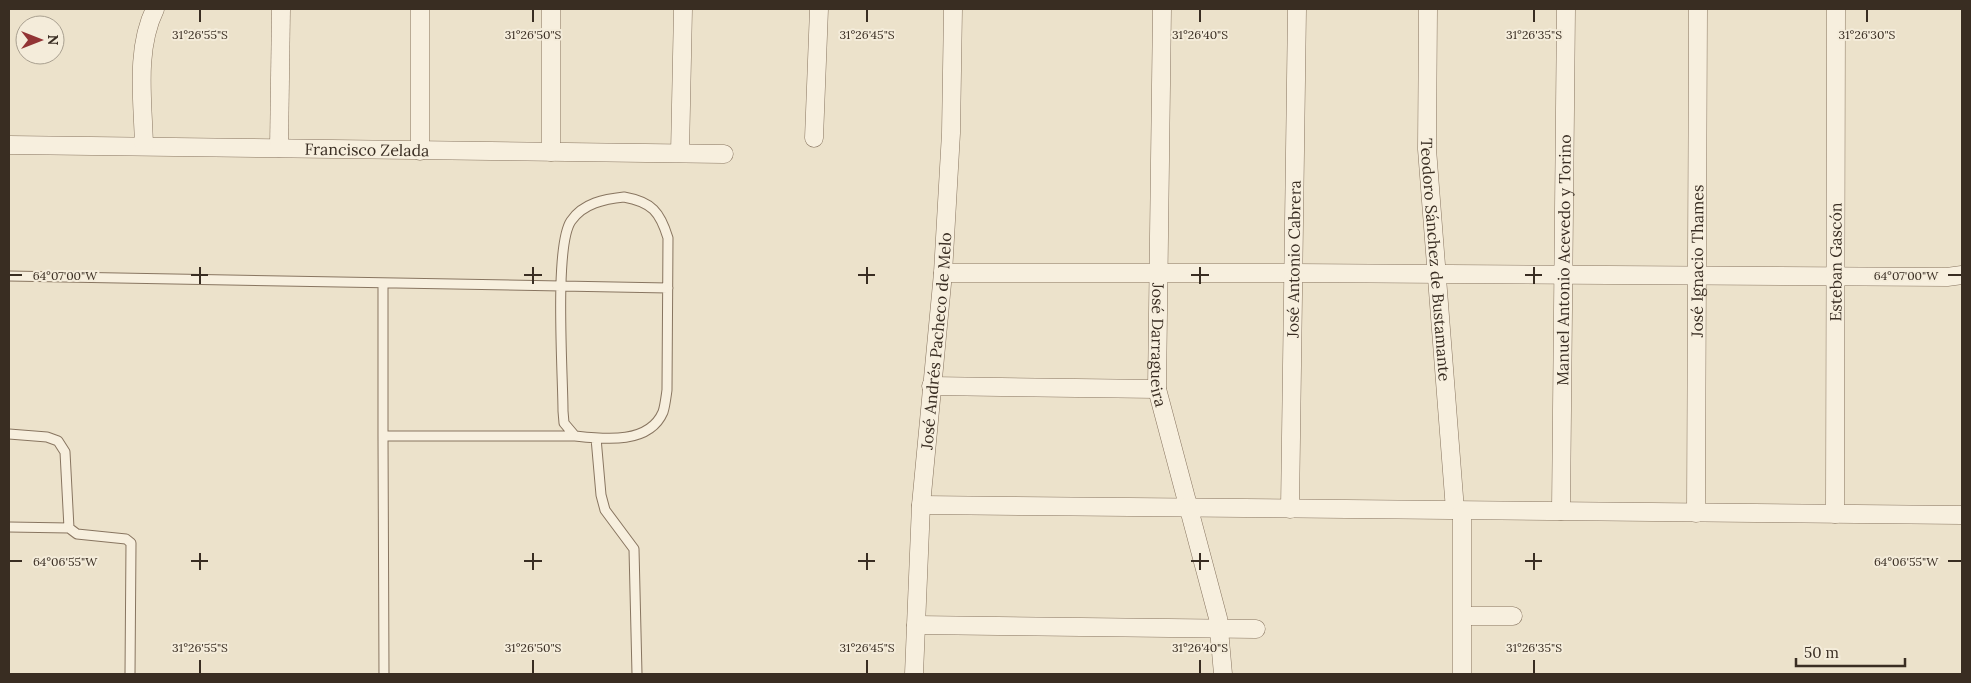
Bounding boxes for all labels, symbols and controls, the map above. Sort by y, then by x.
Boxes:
north arrow [15,15,65,65]
text: 31°26'55"S [172,27,228,42]
text: 31°26'50"S [505,27,562,42]
text: 31°26'45"S [839,27,895,42]
text: 31°26'40"S [1172,27,1228,42]
text: 31°26'35"S [1506,27,1562,42]
text: 31°26'30"S [1839,27,1896,42]
text: N [44,35,62,46]
street label: Manuel Antonio Acevedo y Torino [1552,134,1575,386]
street label: Teodoro Sánchez de Bustamante [1417,138,1455,382]
street label: Francisco Zelada [304,139,429,160]
street label: José Antonio Cabrera [1282,180,1305,339]
street label: José Ignacio Thames [1687,185,1707,338]
street label: Esteban Gascón [1825,202,1846,322]
street label: José Andrés Pacheco de Melo [916,232,955,451]
text: 64°07'00"W [33,268,98,283]
text: 64°07'00"W [1874,268,1939,283]
street label: José Darragueira [1147,282,1171,409]
text: 64°06'55"W [33,554,98,569]
text: 64°06'55"W [1874,554,1939,569]
scale bar [1796,636,1905,668]
text: 31°26'55"S [172,640,228,655]
text: 31°26'50"S [505,640,562,655]
text: 31°26'45"S [839,640,895,655]
text: 31°26'40"S [1172,640,1228,655]
text: 31°26'35"S [1506,640,1562,655]
text: 50 m [1804,643,1839,662]

